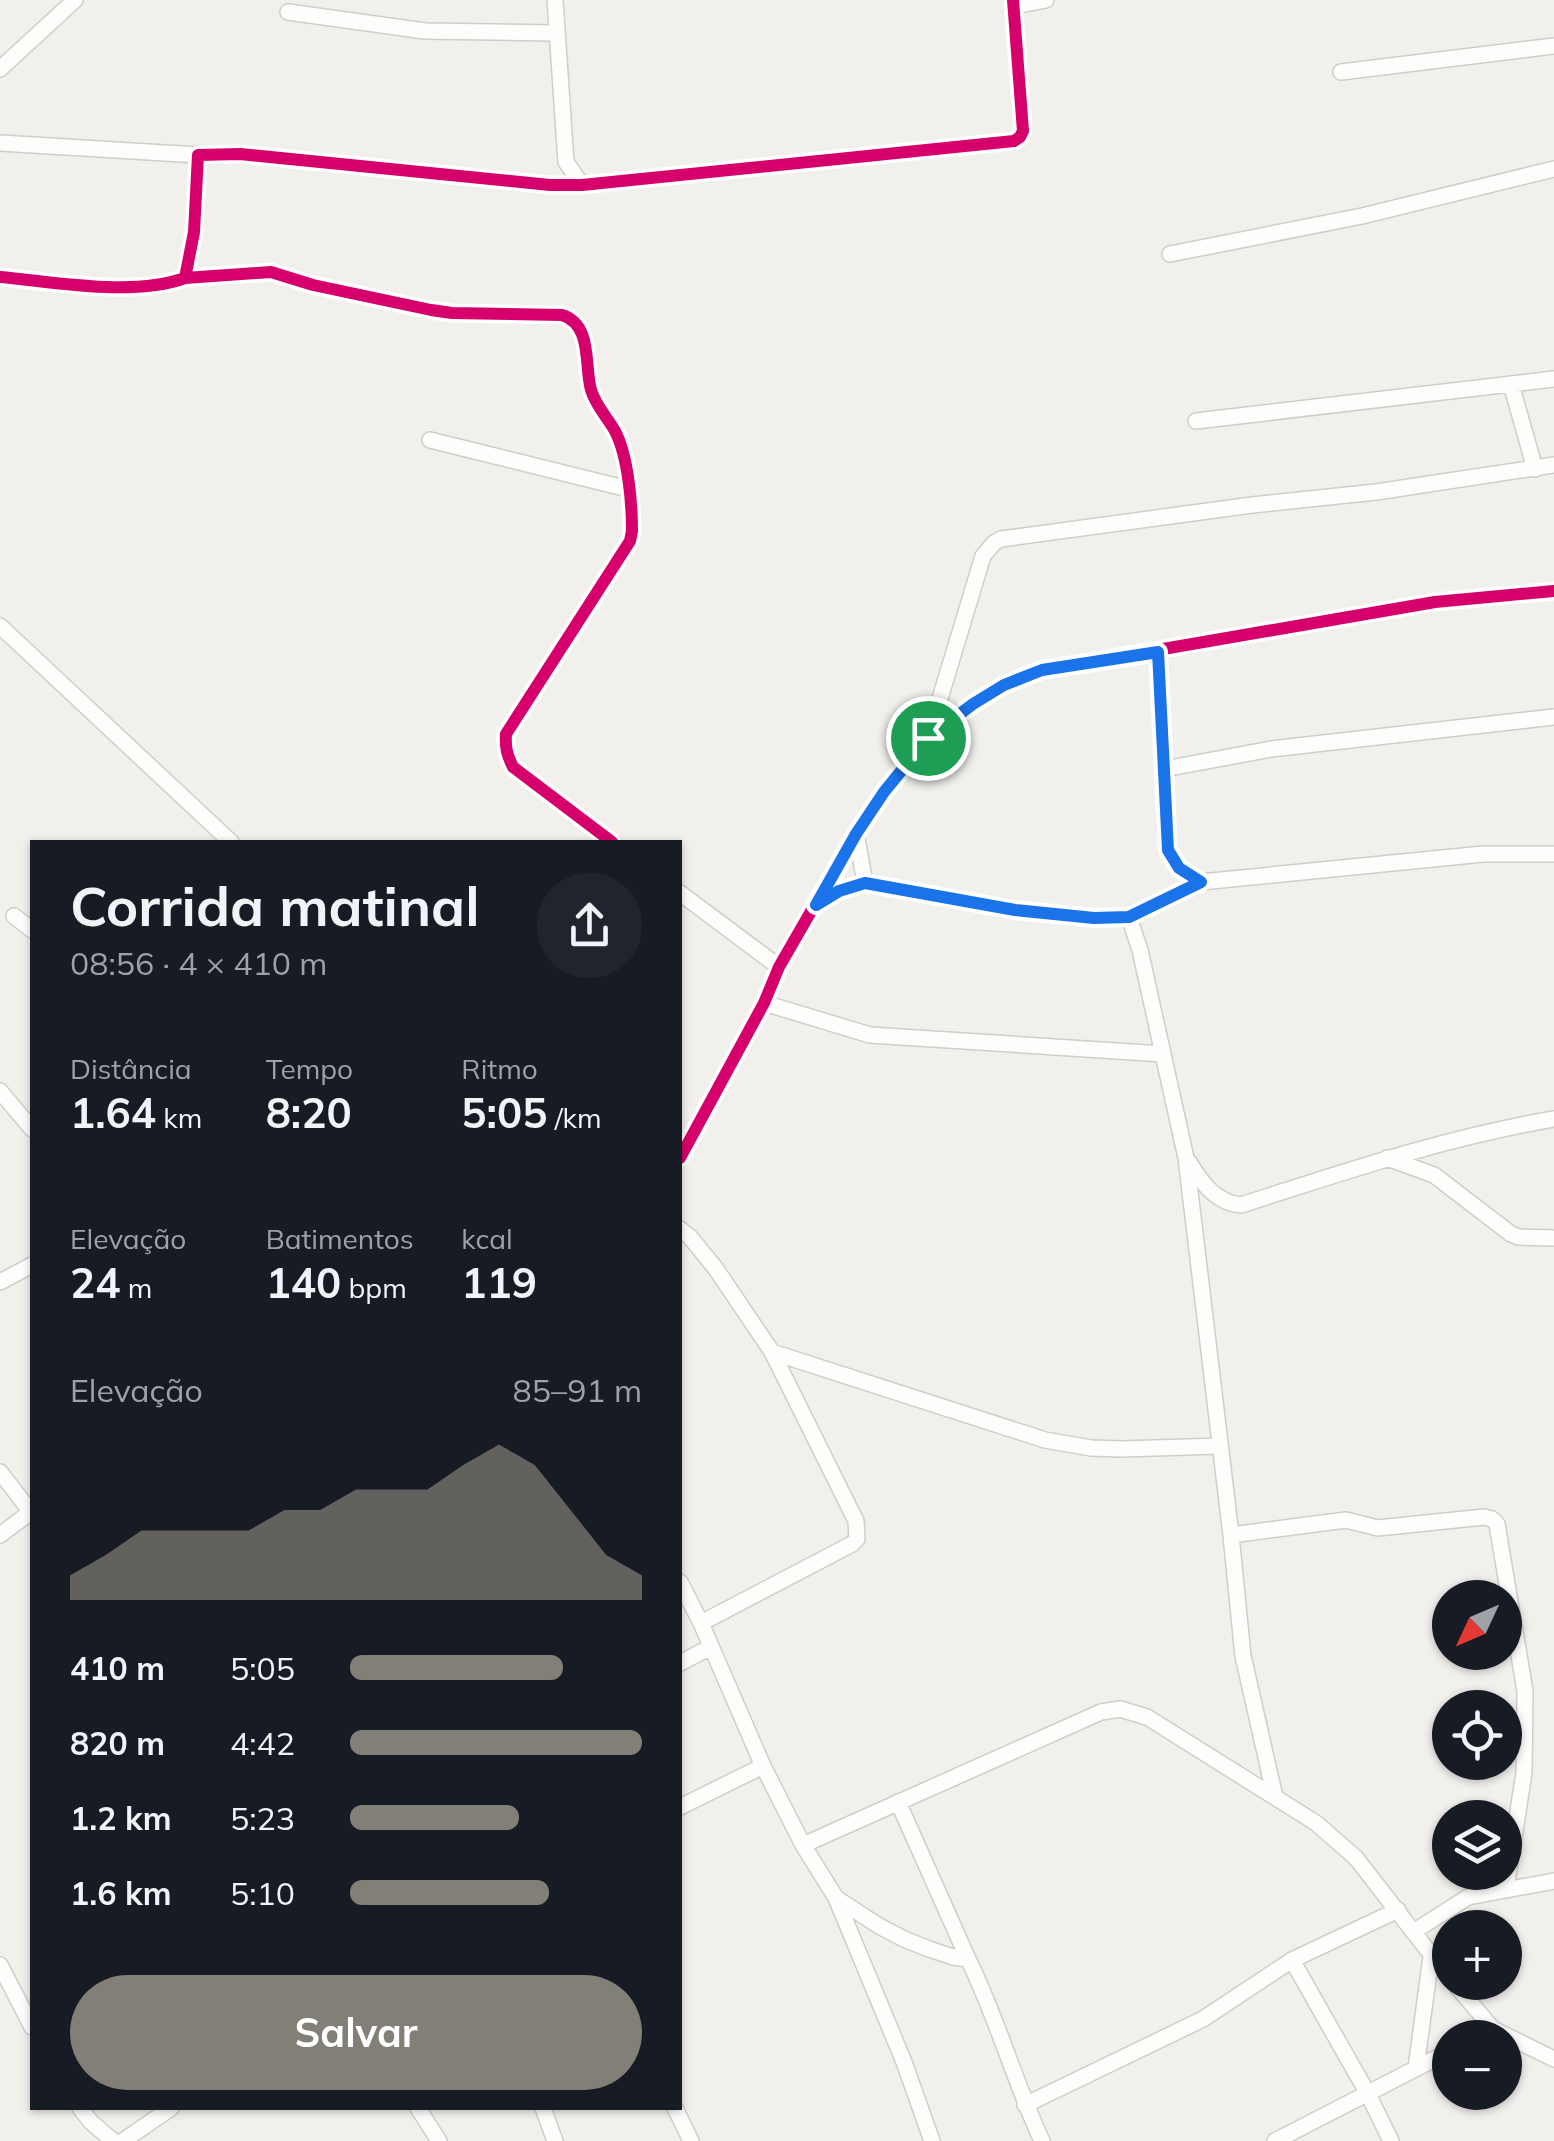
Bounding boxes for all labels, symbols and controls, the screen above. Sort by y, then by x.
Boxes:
pin [886,696,971,781]
icon: arrive [901,711,956,766]
text: Corrida matinal [70,871,480,940]
button: share [537,873,642,978]
text: 08:56 · 4 × 410 m [70,943,327,983]
text: Distância [70,1051,192,1086]
text: Tempo [266,1051,353,1086]
text: Ritmo [461,1051,538,1086]
text: 1.64 [70,1086,156,1139]
text: 8:20 [266,1086,352,1139]
text: 5:05 [461,1086,547,1139]
text: km [156,1100,202,1135]
text: /km [547,1100,602,1135]
text: Elevação [70,1221,186,1256]
text: Batimentos [266,1221,414,1256]
text: kcal [461,1221,513,1256]
text: 24 [70,1256,120,1309]
text: 140 [266,1256,341,1309]
text: 119 [461,1256,537,1309]
text: m [120,1270,152,1305]
text: bpm [341,1270,407,1305]
text: Elevação [70,1370,203,1410]
text: 85–91 m [513,1370,642,1410]
north arrow [1432,1580,1522,1670]
map controls [1432,1580,1522,2110]
text: 410 m [70,1648,165,1688]
text: 5:05 [230,1648,295,1688]
button: locate [1432,1690,1522,1780]
text: 820 m [70,1723,165,1763]
text: 4:42 [230,1723,295,1763]
text: 1.2 km [70,1798,172,1838]
text: 5:23 [230,1798,295,1838]
button: layers [1432,1800,1522,1890]
text: 1.6 km [70,1873,172,1913]
text: 5:10 [230,1873,295,1913]
button: + [1432,1910,1522,2000]
button: Salvar [70,1975,642,2090]
button: − [1432,2020,1522,2110]

